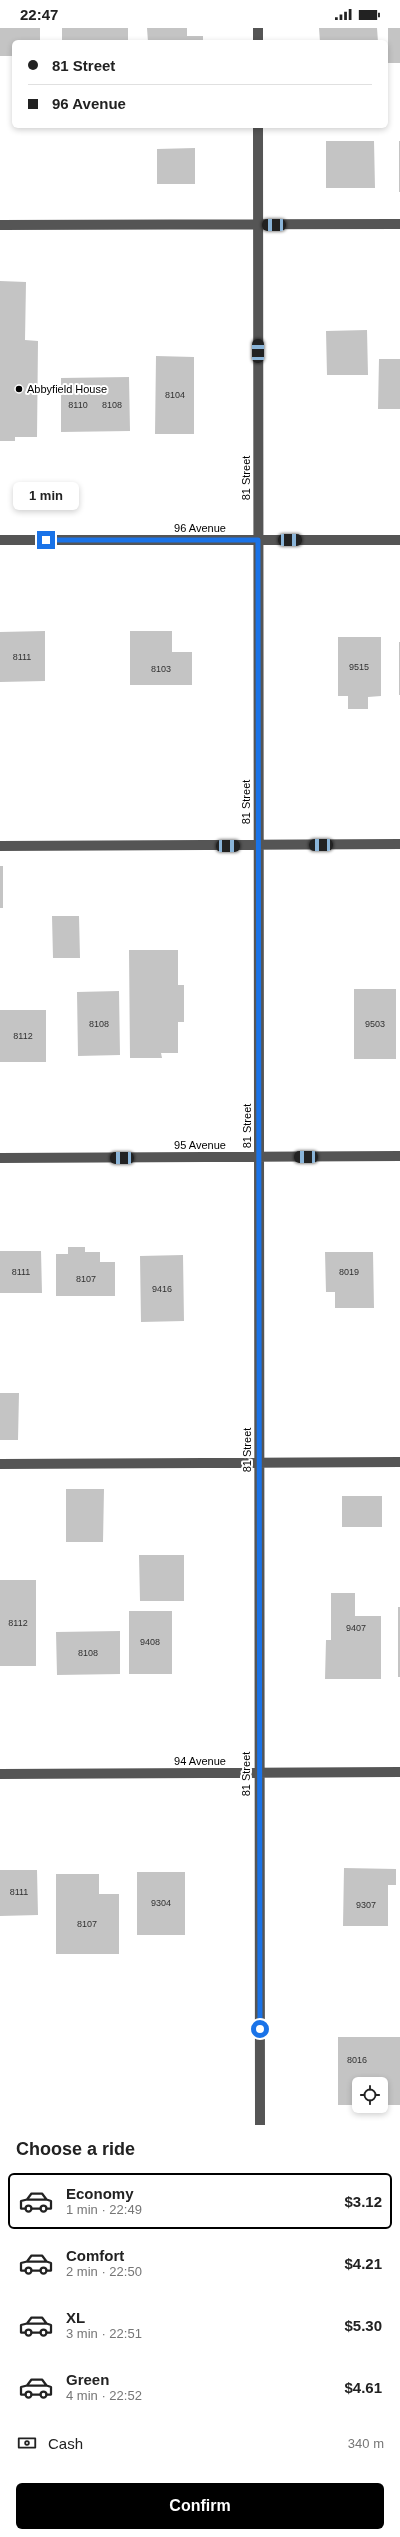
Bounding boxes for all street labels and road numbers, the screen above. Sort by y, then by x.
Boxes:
street label: 81 Street [240,456,252,500]
street label: 96 Avenue [174,522,226,534]
street label: 81 Street [240,780,252,824]
street label: 81 Street [241,1104,253,1148]
street label: 95 Avenue [174,1139,226,1151]
street label: 81 Street [241,1428,253,1472]
street label: 81 Street [240,1752,252,1796]
street label: 94 Avenue [174,1755,226,1767]

